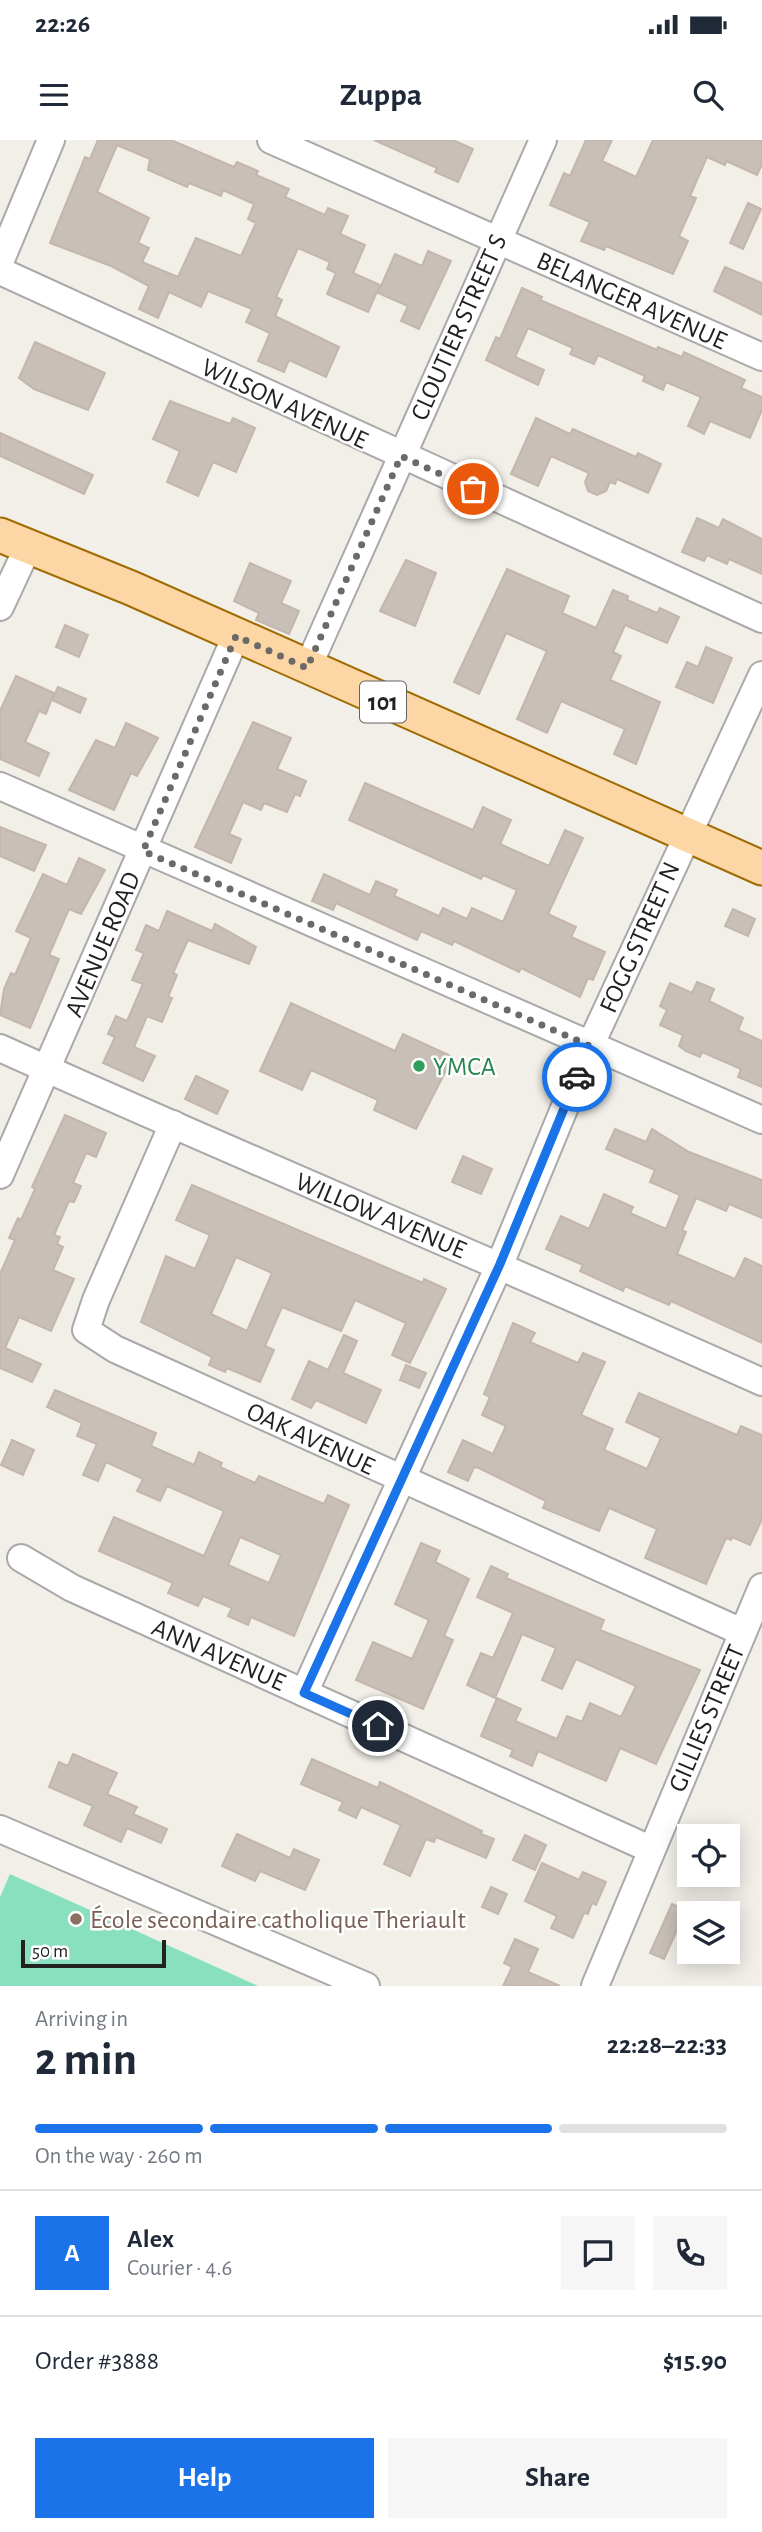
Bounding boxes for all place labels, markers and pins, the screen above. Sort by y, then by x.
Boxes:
pin [443,459,503,519]
place label: YMCA [433,1054,496,1080]
marker: YMCA [411,1058,427,1074]
pin [348,1696,408,1756]
place label: École secondaire catholique Theriault [90,1905,466,1933]
marker: École secondaire catholique Theriault [68,1911,84,1927]

